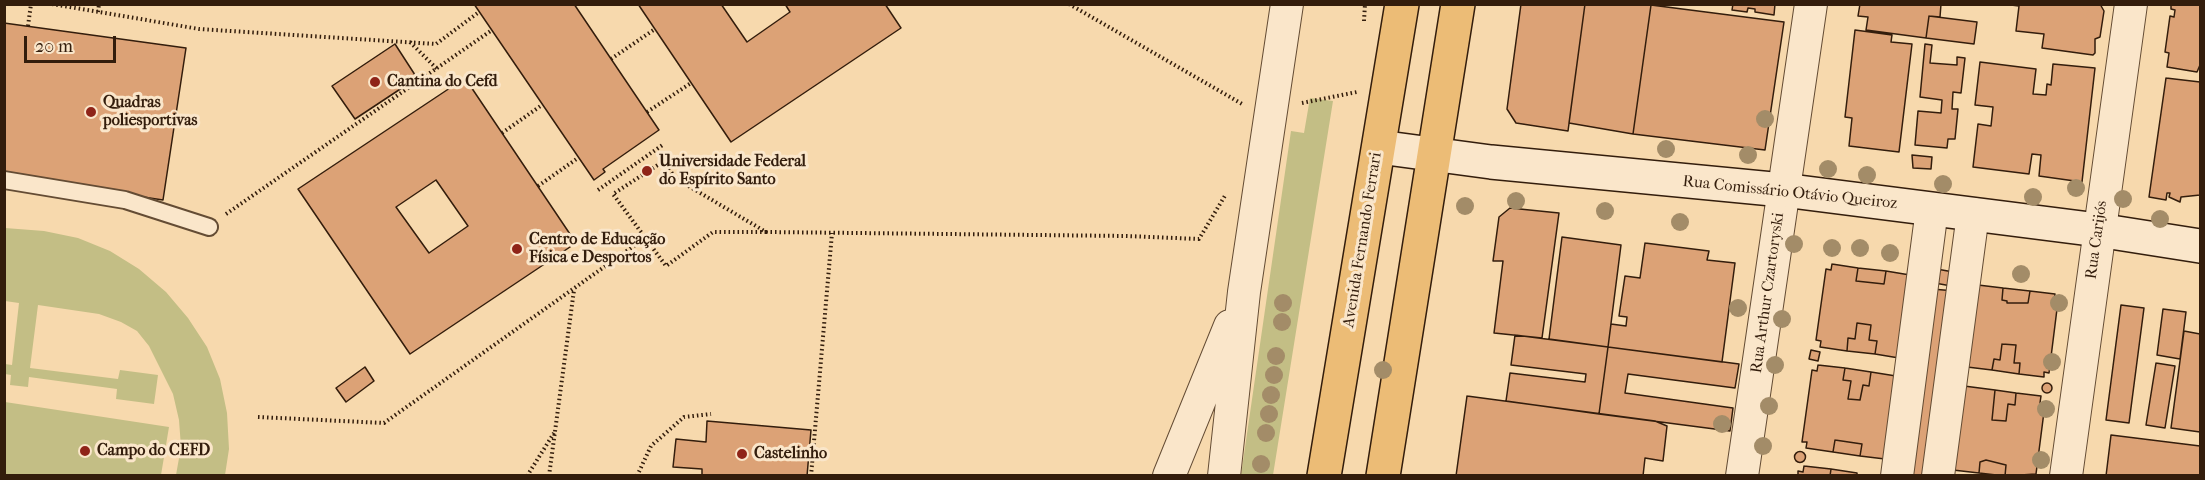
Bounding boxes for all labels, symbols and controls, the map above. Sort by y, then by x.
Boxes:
scale bar [27,24,118,62]
text: 20 m [35,36,73,57]
place label: Cantina do Cefd [387,72,498,92]
marker: Cantina do Cefd [368,75,382,89]
place label: Quadras poliesportivas [103,93,197,131]
marker: Quadras poliesportivas [84,105,98,119]
street label: Avenida Fernando Ferrari [1340,151,1386,329]
place label: Universidade Federal do Espírito Santo [659,152,806,190]
marker: Universidade Federal do Espírito Santo [640,164,654,178]
street label: Rua Comissário Otávio Queiroz [1682,172,1898,214]
street label: Rua Carijós [2082,200,2112,280]
street label: Rua Arthur Czartoryski [1747,211,1789,375]
place label: Centro de Educação Física e Desportos [529,230,665,268]
marker: Centro de Educação Física e Desportos [510,242,524,256]
place label: Campo do CEFD [97,441,210,461]
marker: Campo do CEFD [78,444,92,458]
place label: Castelinho [754,444,827,464]
marker: Castelinho [735,447,749,461]

